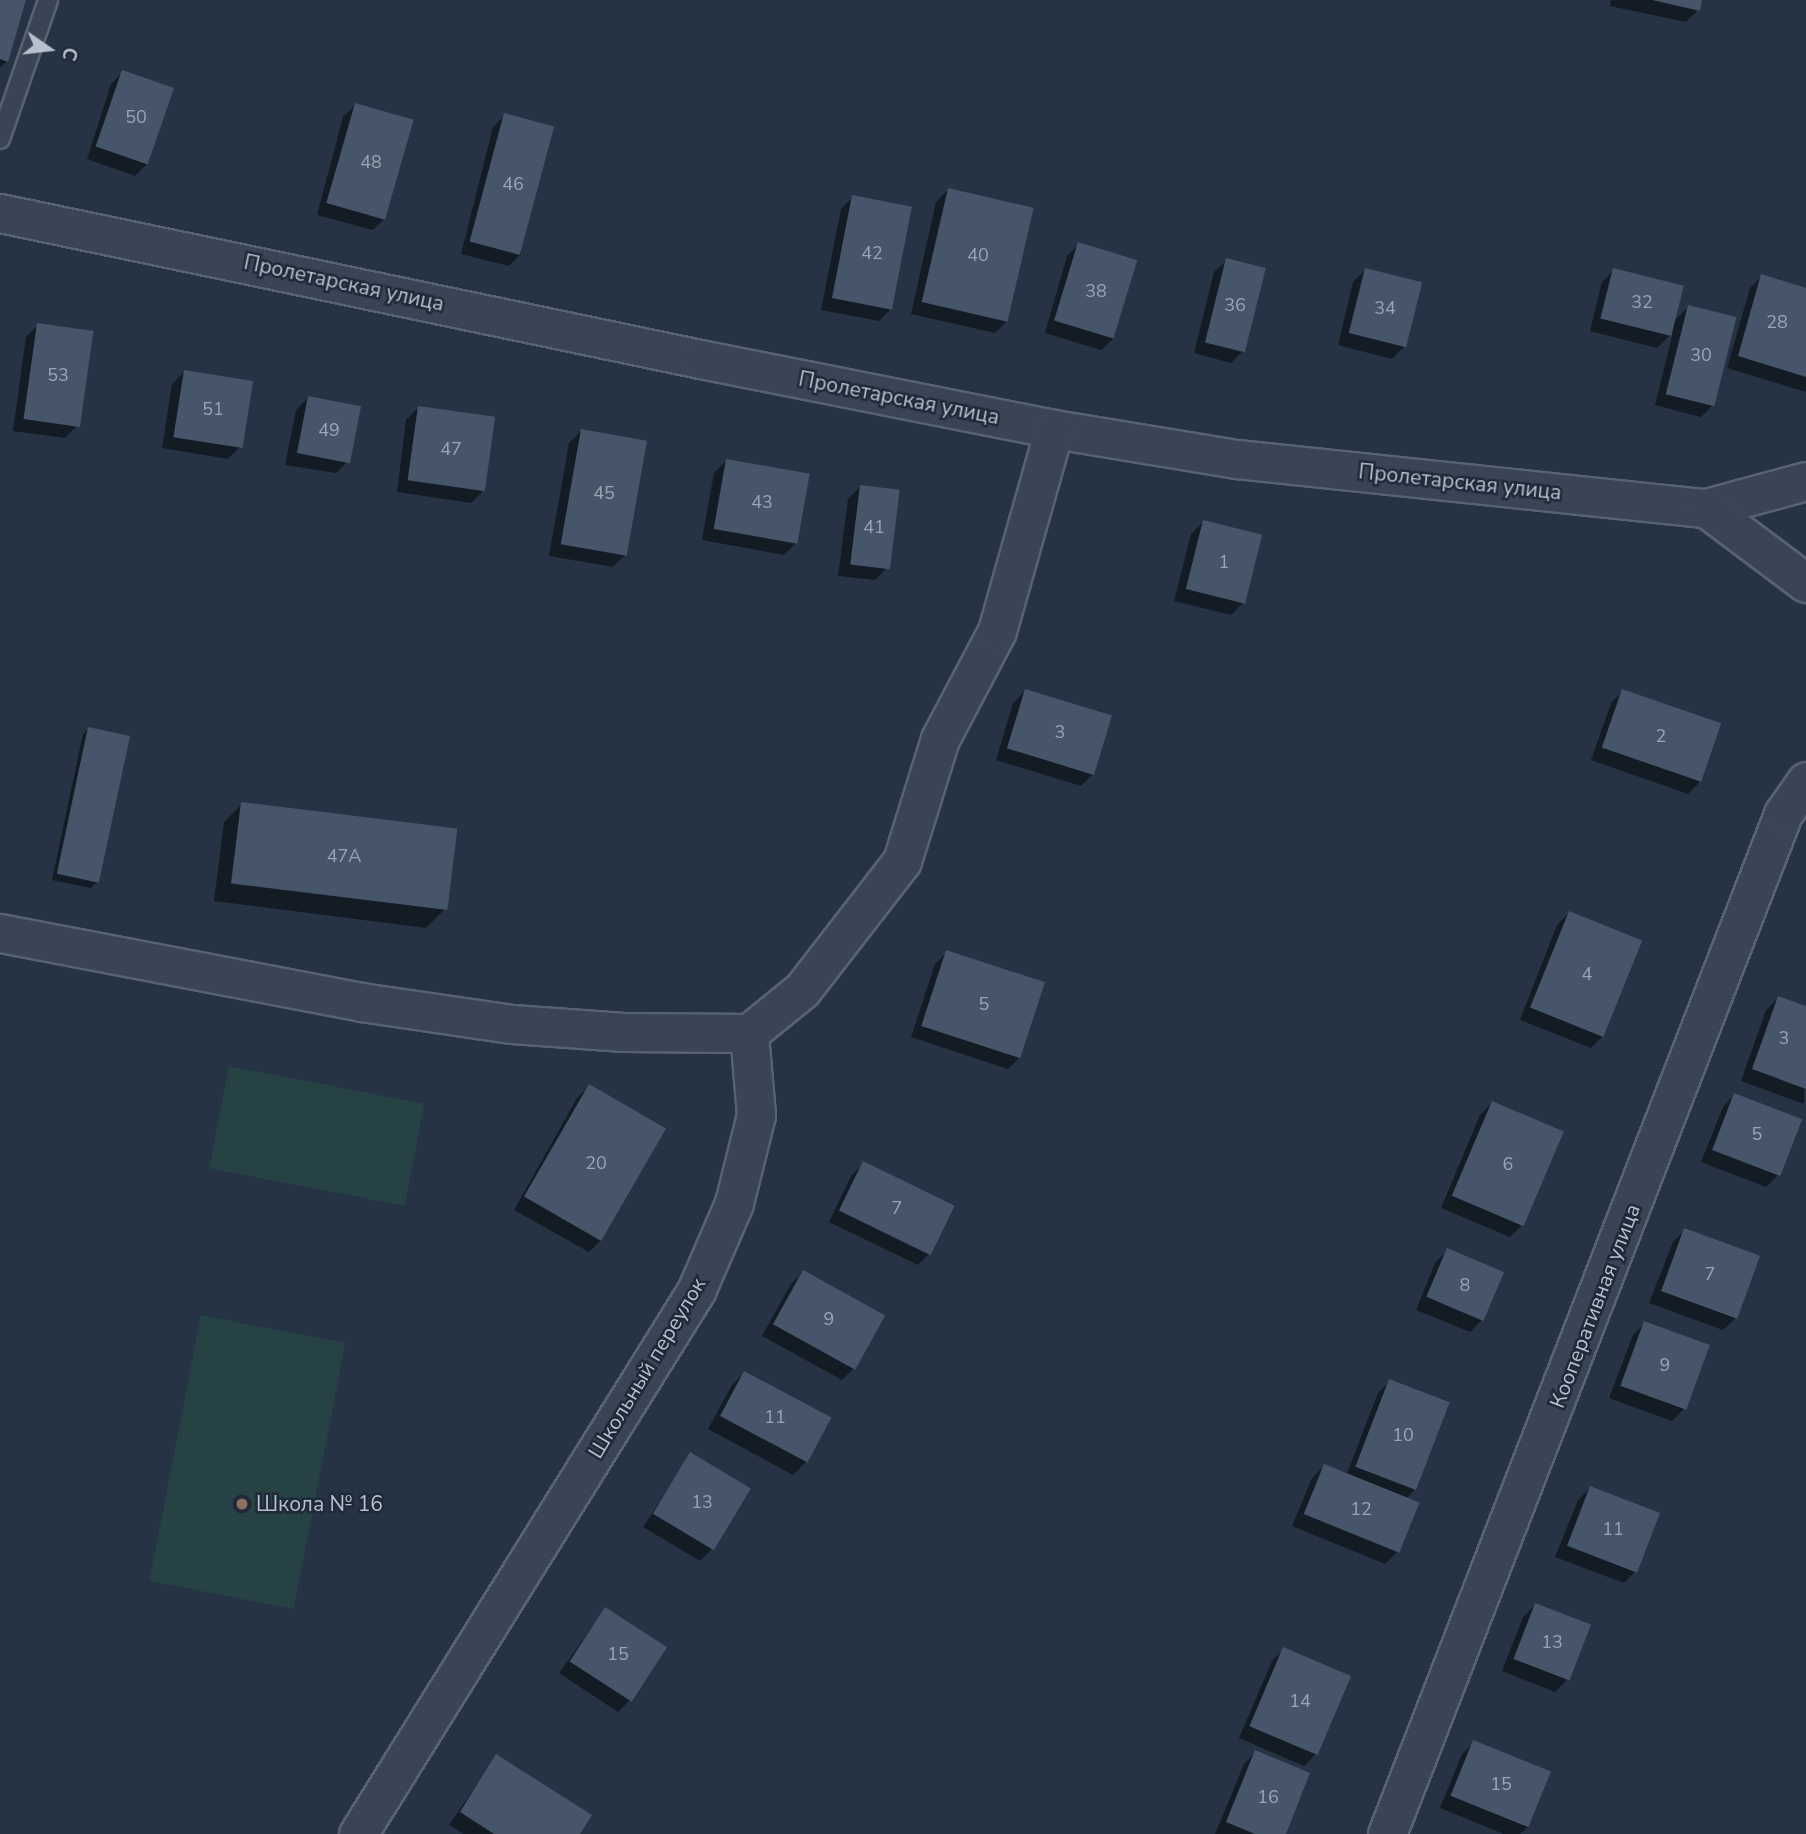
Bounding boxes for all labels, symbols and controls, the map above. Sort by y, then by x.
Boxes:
north arrow [14,14,84,84]
text: С [55,45,84,63]
house number: 50 [125,106,147,128]
house number: 48 [360,151,382,173]
house number: 46 [502,173,524,195]
house number: 42 [861,242,883,264]
house number: 40 [967,244,989,266]
street label: Пролетарская улица [242,249,446,317]
house number: 38 [1085,280,1107,302]
house number: 32 [1631,291,1653,313]
house number: 36 [1224,294,1246,316]
house number: 34 [1374,297,1396,319]
house number: 28 [1766,311,1788,333]
house number: 30 [1690,344,1712,366]
house number: 53 [47,364,69,386]
street label: Пролетарская улица [796,366,1002,430]
house number: 51 [202,398,224,420]
house number: 49 [318,419,340,441]
house number: 47 [440,438,462,460]
street label: Пролетарская улица [1357,459,1563,505]
house number: 45 [593,482,615,504]
house number: 43 [751,491,773,513]
house number: 41 [863,516,885,538]
house number: 1 [1219,551,1229,573]
house number: 3 [1055,721,1065,743]
house number: 2 [1656,725,1666,747]
house number: 47А [327,845,361,867]
house number: 4 [1582,963,1592,985]
house number: 5 [979,993,989,1015]
house number: 3 [1779,1027,1789,1049]
house number: 5 [1752,1123,1762,1145]
house number: 20 [585,1152,607,1174]
house number: 6 [1503,1153,1513,1175]
house number: 7 [892,1197,902,1219]
street label: Кооперативная улица [1544,1200,1646,1412]
house number: 7 [1705,1263,1715,1285]
street label: Школьный переулок [583,1273,711,1463]
house number: 8 [1460,1274,1470,1296]
house number: 9 [824,1308,834,1330]
house number: 9 [1660,1354,1670,1376]
house number: 11 [764,1406,786,1428]
house number: 10 [1392,1424,1414,1446]
place label: Школа № 16 [256,1491,383,1517]
house number: 13 [691,1491,713,1513]
marker: Школа № 16 [234,1496,250,1512]
house number: 12 [1350,1498,1372,1520]
house number: 11 [1602,1518,1624,1540]
house number: 13 [1541,1631,1563,1653]
house number: 15 [607,1643,629,1665]
house number: 14 [1289,1690,1311,1712]
house number: 15 [1490,1773,1512,1795]
house number: 16 [1257,1786,1279,1808]

